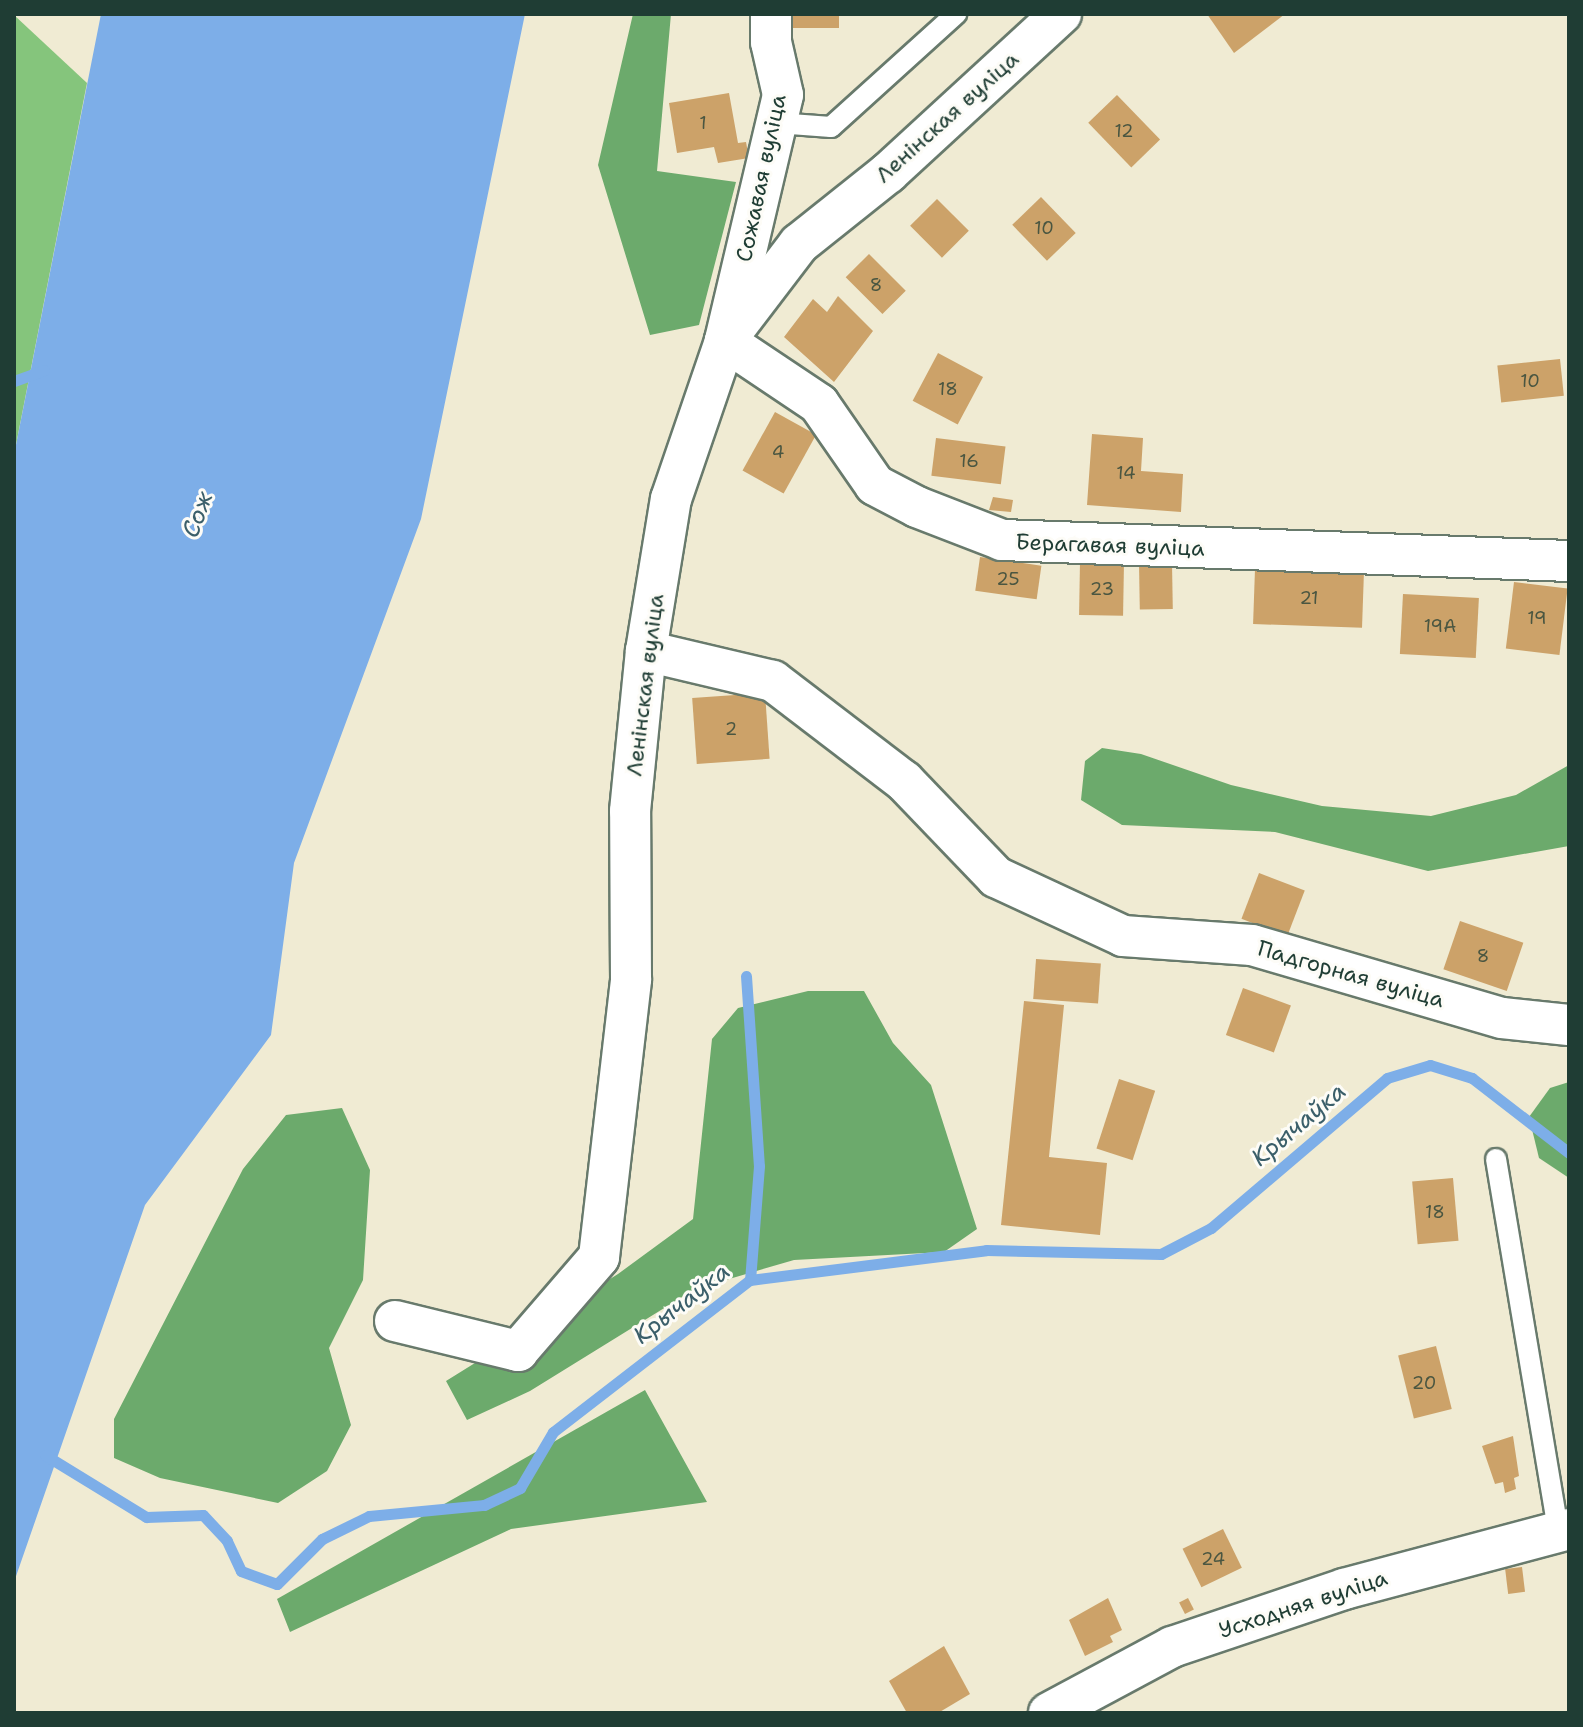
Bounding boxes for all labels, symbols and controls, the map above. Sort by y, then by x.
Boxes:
street label: Ленінская вуліца [870,46,1024,188]
street label: Сожавая вуліца [730,92,792,264]
house number: 1 [699,112,707,134]
house number: 12 [1114,120,1134,142]
house number: 10 [1034,217,1054,239]
house number: 8 [870,274,882,296]
house number: 10 [1520,370,1540,392]
house number: 18 [938,378,958,400]
house number: 4 [772,441,784,463]
house number: 16 [959,450,979,472]
house number: 14 [1116,462,1136,484]
water label: Сож [177,488,219,542]
street label: Берагавая вуліца [1015,529,1205,561]
house number: 25 [996,568,1020,590]
house number: 23 [1090,578,1114,600]
house number: 21 [1299,587,1319,609]
street label: Ленінская вуліца [621,592,669,778]
house number: 19 [1527,607,1547,629]
house number: 19А [1424,615,1456,637]
house number: 2 [725,718,737,740]
street label: Падгорная вуліца [1255,935,1447,1013]
house number: 8 [1477,945,1489,967]
water label: Крычаўка [1246,1077,1352,1173]
house number: 18 [1425,1201,1445,1223]
water label: Крычаўка [628,1257,736,1351]
house number: 20 [1412,1372,1436,1394]
house number: 24 [1201,1548,1225,1570]
street label: Усходняя вуліца [1215,1564,1391,1644]

